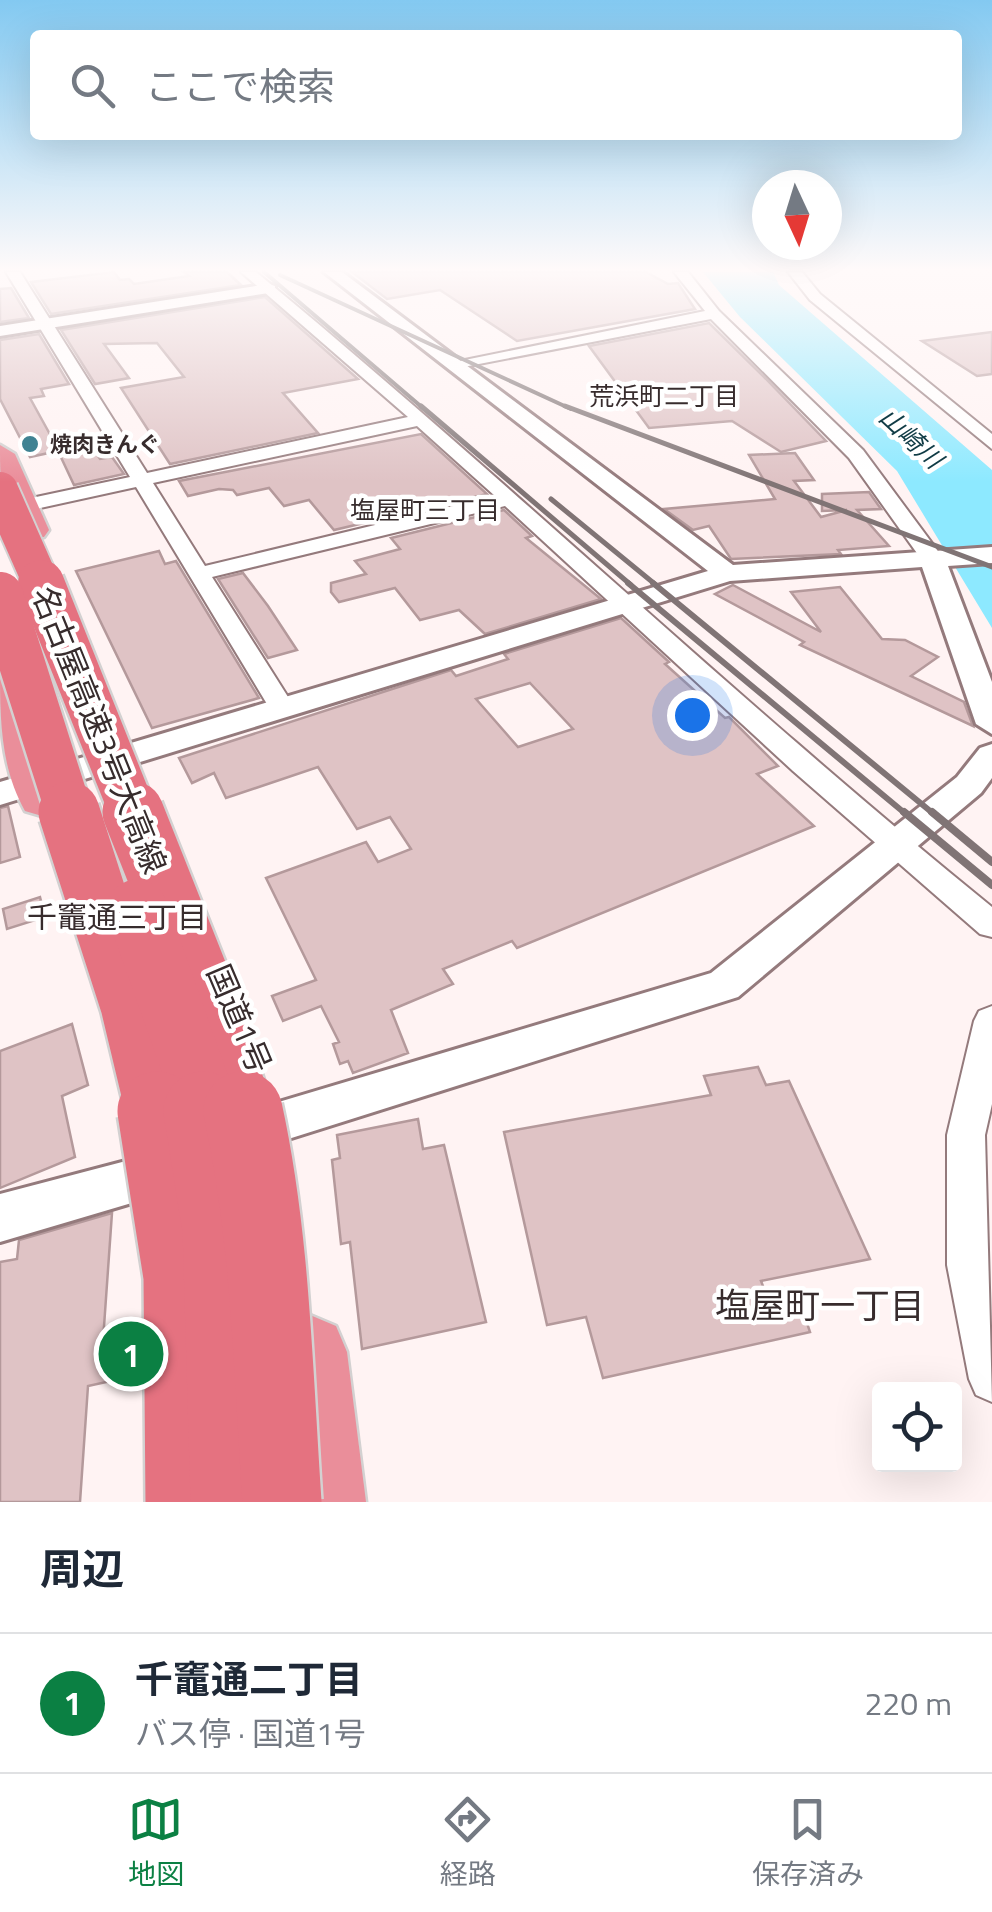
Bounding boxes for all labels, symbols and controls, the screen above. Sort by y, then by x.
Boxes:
search box [30,30,962,140]
text: ここで検索 [145,57,335,115]
icon: search [65,58,120,113]
north arrow [752,170,842,260]
district label: 荒浜町二丁目 [589,377,739,415]
water label: 山崎川 [871,399,954,480]
place label: 焼肉きんぐ [50,427,160,461]
marker: 焼肉きんぐ [19,433,41,455]
district label: 塩屋町三丁目 [350,491,500,529]
street label: 名古屋高速3号大高線 [20,579,179,880]
your location [667,690,718,741]
district label: 千竈通三丁目 [27,894,207,940]
street label: 国道1号 [196,957,284,1080]
district label: 塩屋町一丁目 [715,1278,925,1332]
pin: 1 [98,1316,164,1392]
map controls [872,1382,962,1472]
button: locate [872,1382,962,1472]
text: 周辺 [40,1536,124,1600]
text: 千竈通二丁目 [135,1650,363,1708]
text: 1 [64,1679,81,1727]
text: 220 m [864,1679,952,1727]
text: バス停 · 国道1号 [135,1709,366,1757]
tab: 地図 [128,1792,184,1895]
tab: 経路 [440,1792,496,1895]
tab: 保存済み [752,1792,864,1895]

